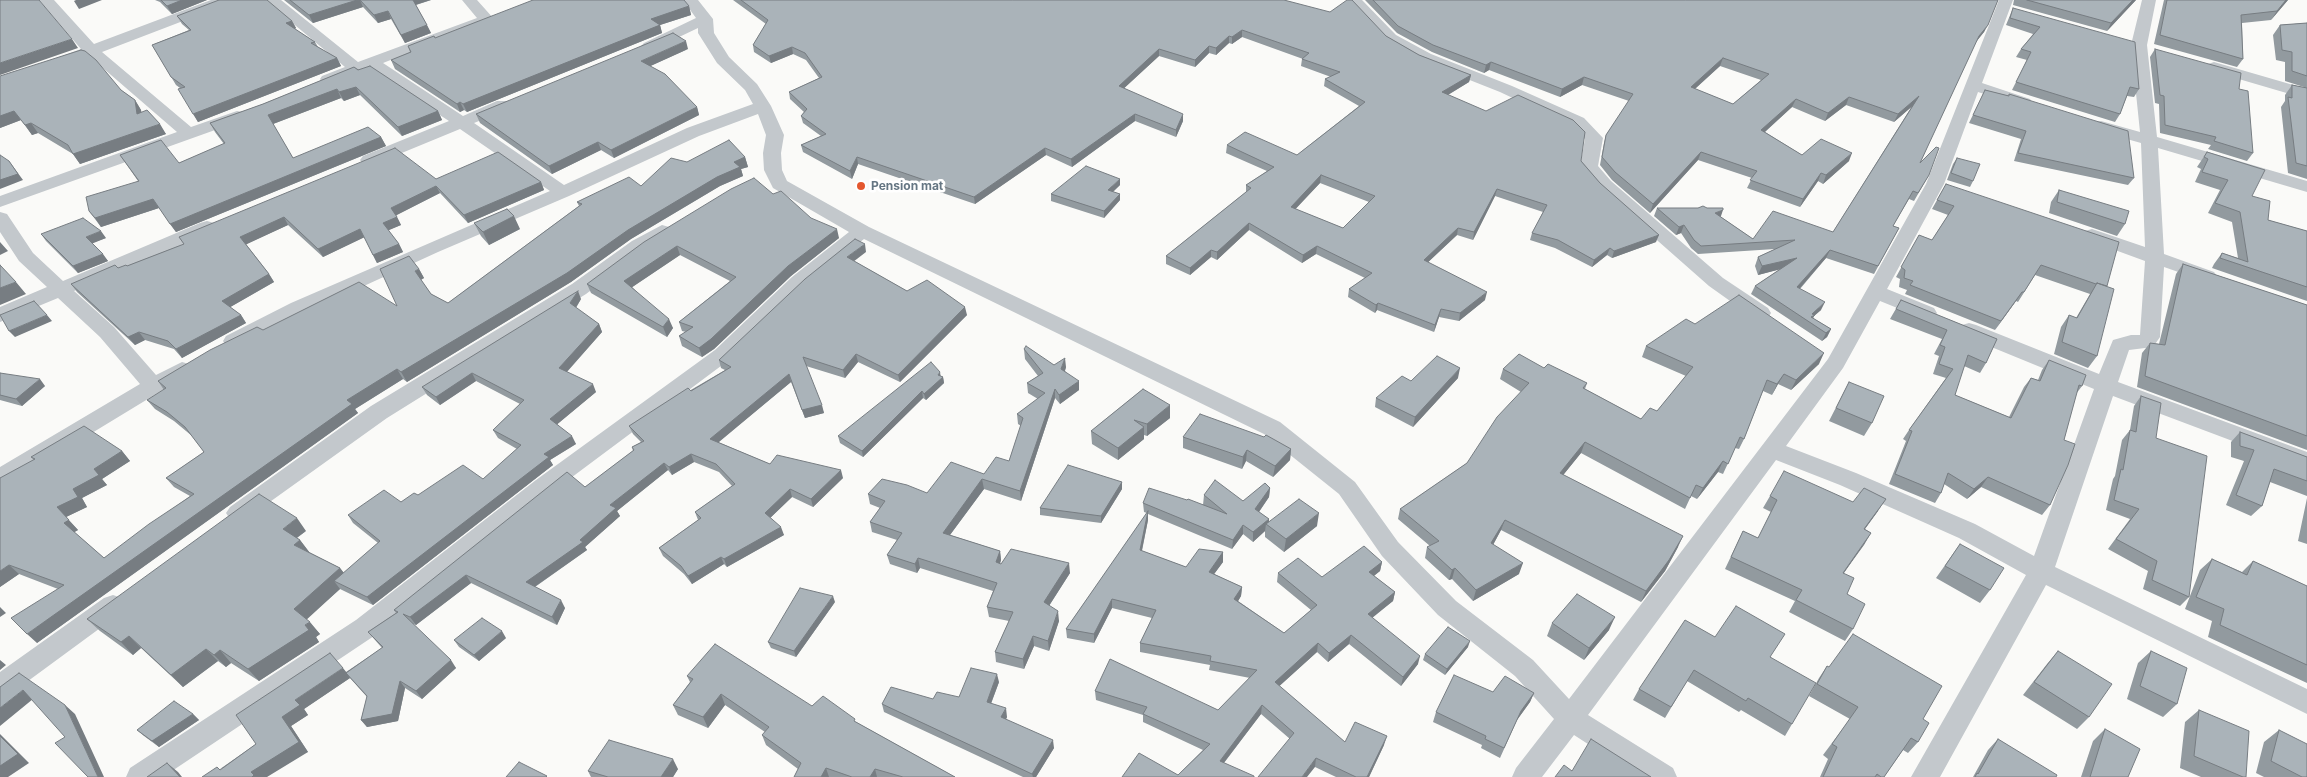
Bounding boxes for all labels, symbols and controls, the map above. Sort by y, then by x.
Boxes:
place label: Pension mat [871,179,943,193]
marker: Pension mat [855,180,867,192]

